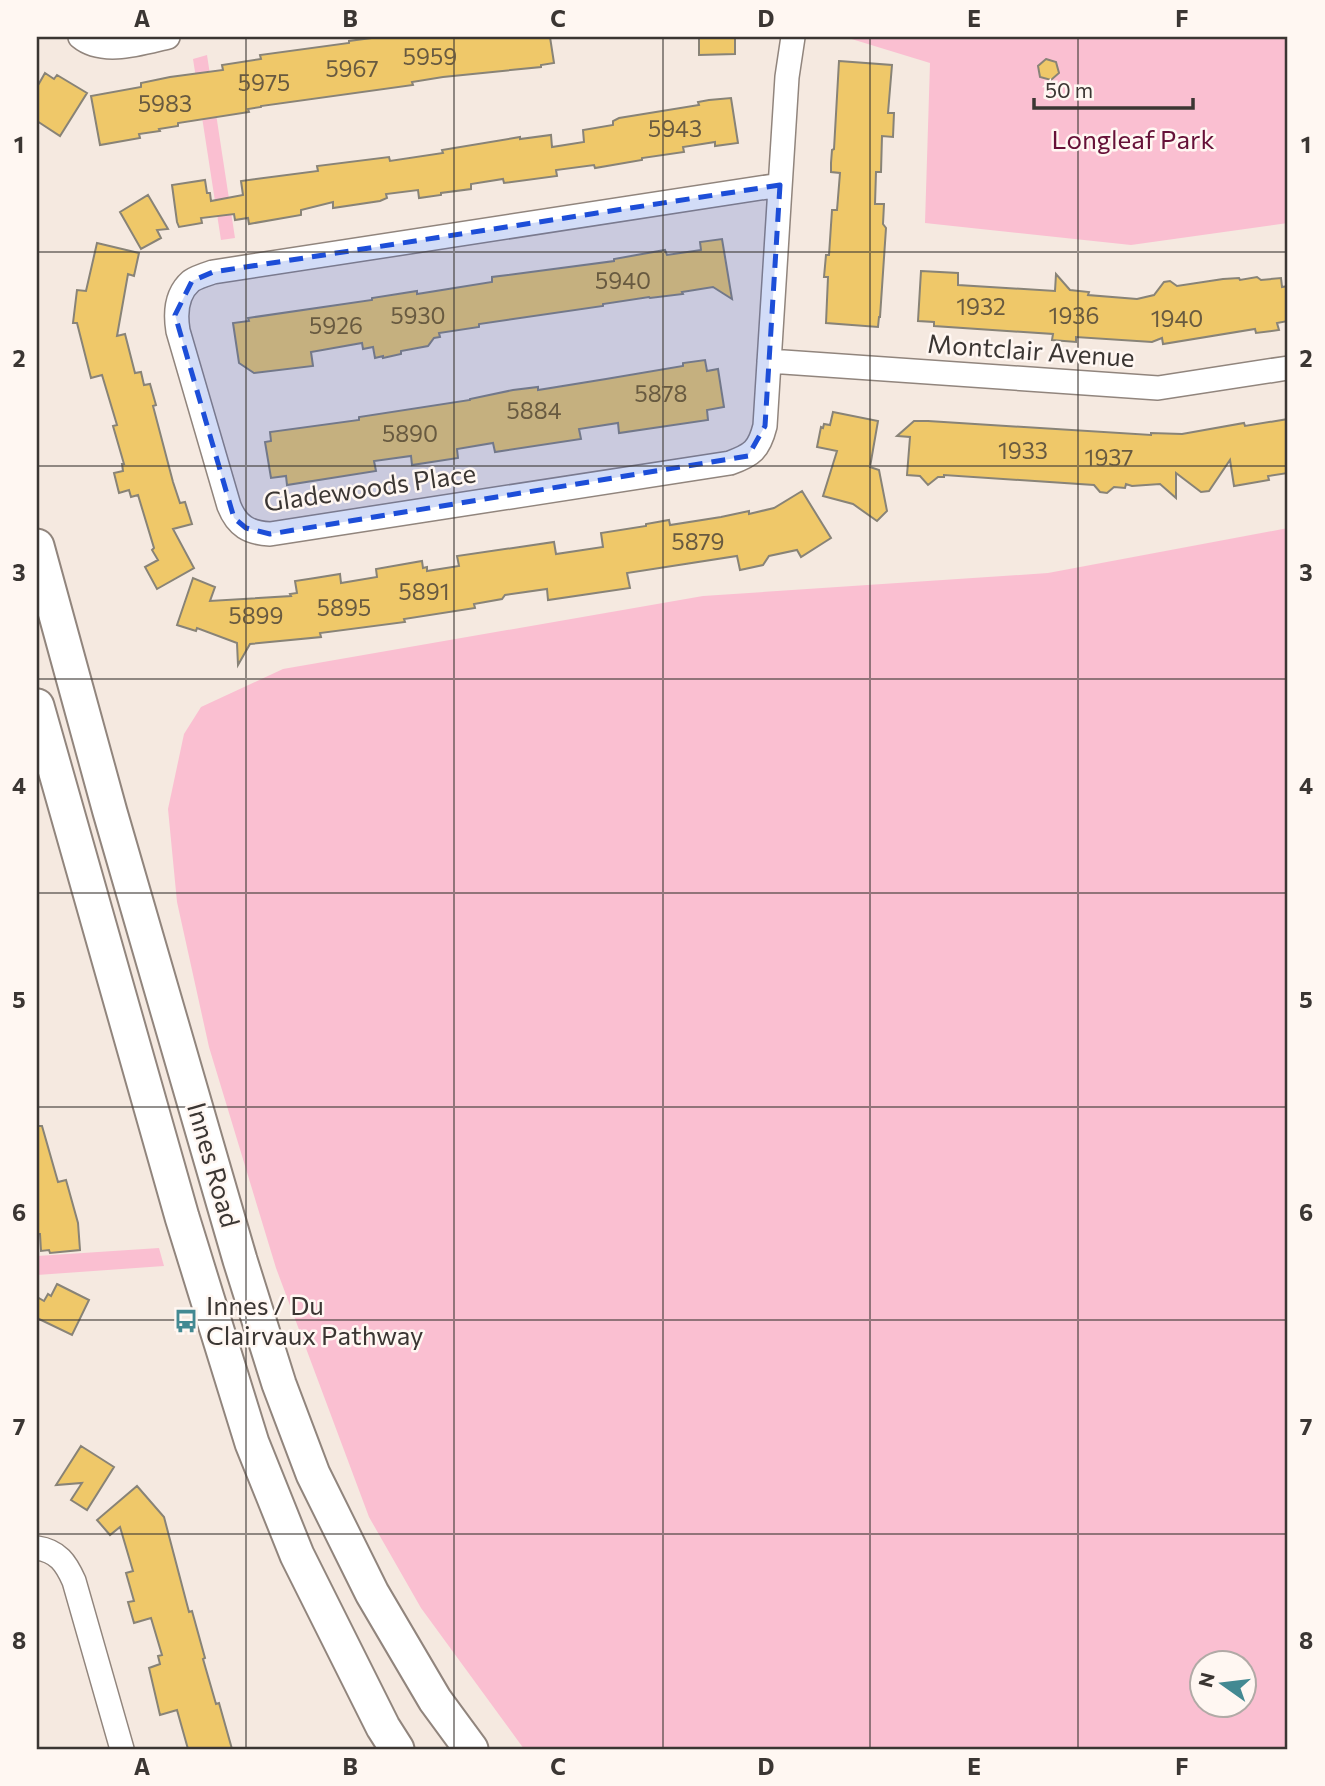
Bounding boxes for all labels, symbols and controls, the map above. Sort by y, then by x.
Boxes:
text: A [134,4,151,32]
text: B [342,4,358,32]
text: C [550,4,566,32]
text: D [758,4,775,32]
text: E [967,4,981,32]
text: F [1175,4,1189,32]
house number: 5959 [403,42,457,70]
house number: 5967 [325,54,379,82]
scale bar [1034,66,1194,110]
house number: 5975 [238,68,290,96]
text: 50 m [1045,77,1093,102]
house number: 5983 [138,89,192,117]
house number: 5943 [648,114,702,142]
park label: Longleaf Park [1052,123,1214,154]
text: 1 [14,130,24,158]
text: 1 [1301,130,1311,158]
house number: 5940 [595,266,651,294]
house number: 1932 [956,292,1006,320]
house number: 5930 [390,301,446,329]
house number: 1936 [1049,301,1099,329]
house number: 1940 [1151,304,1203,332]
house number: 5926 [309,311,363,339]
street label: Montclair Avenue [927,327,1136,372]
text: 2 [12,344,26,372]
text: 2 [1299,344,1313,372]
house number: 5878 [634,379,688,407]
house number: 5884 [507,396,562,424]
house number: 5890 [382,419,438,447]
house number: 1933 [998,436,1048,464]
house number: 1937 [1085,443,1133,471]
street label: Gladewoods Place [262,456,478,517]
house number: 5879 [671,527,725,555]
text: 3 [12,558,26,586]
text: 3 [1299,558,1313,586]
house number: 5891 [399,577,449,605]
house number: 5895 [317,593,371,621]
house number: 5899 [228,601,284,629]
text: 4 [12,771,26,799]
text: 4 [1299,771,1313,799]
text: 5 [12,985,26,1013]
text: 5 [1299,985,1313,1013]
street label: Innes Road [182,1099,247,1231]
text: 6 [12,1198,26,1226]
text: 6 [1299,1198,1313,1226]
place label: Innes / Du Clairvaux Pathway [206,1289,424,1350]
bus stop icon: Innes / Du Clairvaux Pathway [172,1307,200,1335]
text: 7 [13,1412,25,1440]
text: 7 [1300,1412,1312,1440]
text: 8 [12,1626,26,1654]
text: 8 [1299,1626,1313,1654]
north arrow [1188,1650,1258,1720]
text: N [1193,1670,1219,1689]
text: A [134,1752,151,1780]
text: B [342,1752,358,1780]
text: C [550,1752,566,1780]
text: D [758,1752,775,1780]
text: E [967,1752,981,1780]
text: F [1175,1752,1189,1780]

